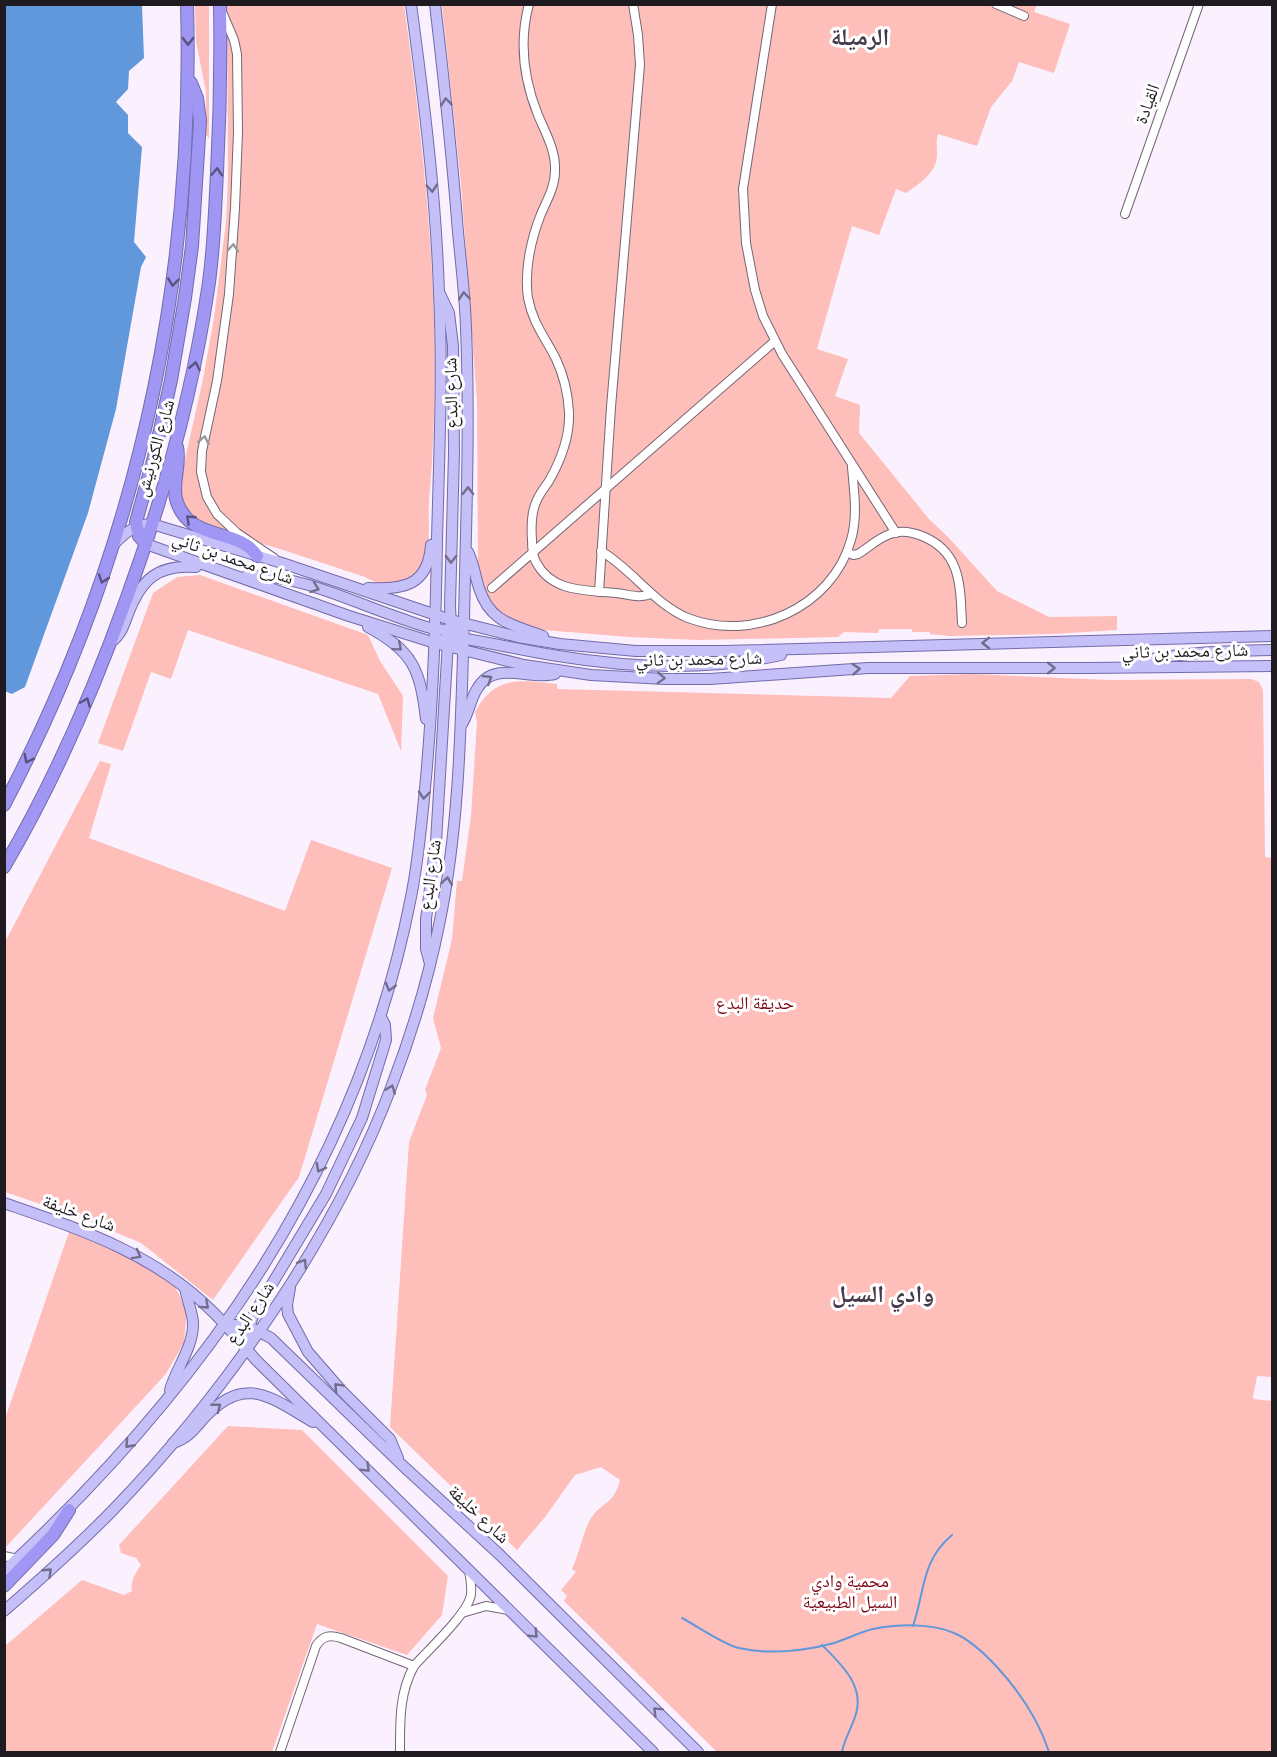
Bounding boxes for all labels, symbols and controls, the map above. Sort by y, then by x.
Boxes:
district label: الرميلة [831,20,889,52]
one-way arrow [182,36,194,45]
street label: القيادة [1129,81,1164,127]
one-way arrow [440,97,453,106]
one-way arrow [211,168,224,177]
one-way arrow [425,183,438,192]
one-way arrow [226,243,239,252]
one-way arrow [168,277,180,287]
one-way arrow [457,292,470,301]
street label: شارع البدع [438,357,463,429]
one-way arrow [188,361,201,371]
street label: شارع الكورنيش [130,397,179,499]
one-way arrow [197,435,210,445]
one-way arrow [461,486,474,495]
one-way arrow [186,515,196,526]
street label: شارع محمد بن ثاني [168,526,297,592]
one-way arrow [445,554,457,563]
one-way arrow [98,573,111,584]
one-way arrow [308,581,319,593]
one-way arrow [982,637,991,650]
street label: شارع محمد بن ثاني [1121,638,1249,667]
one-way arrow [391,640,402,651]
street label: شارع محمد بن ثاني [635,646,763,675]
one-way arrow [851,662,860,675]
one-way arrow [1046,662,1055,674]
one-way arrow [656,672,665,685]
one-way arrow [482,676,493,687]
one-way arrow [79,698,91,709]
one-way arrow [24,752,36,763]
one-way arrow [418,791,431,800]
street label: شارع البدع [413,838,446,912]
one-way arrow [440,876,452,885]
one-way arrow [385,981,397,992]
park label: حديقة البدع [716,991,794,1014]
one-way arrow [384,1084,396,1095]
one-way arrow [315,1162,327,1173]
street label: شارع خليفة [40,1189,119,1236]
one-way arrow [131,1248,141,1259]
one-way arrow [295,1258,306,1269]
street label: شارع البدع [220,1277,279,1349]
district label: وادي السيل [832,1277,934,1313]
one-way arrow [198,1298,209,1309]
one-way arrow [334,1383,345,1394]
one-way arrow [210,1404,221,1415]
one-way arrow [125,1437,136,1448]
one-way arrow [358,1460,369,1471]
street label: شارع خليفة [444,1479,515,1548]
one-way arrow [41,1568,51,1579]
park label: محمية وادي السيل الطبيعية [803,1569,897,1613]
one-way arrow [527,1627,538,1638]
one-way arrow [653,1708,664,1719]

